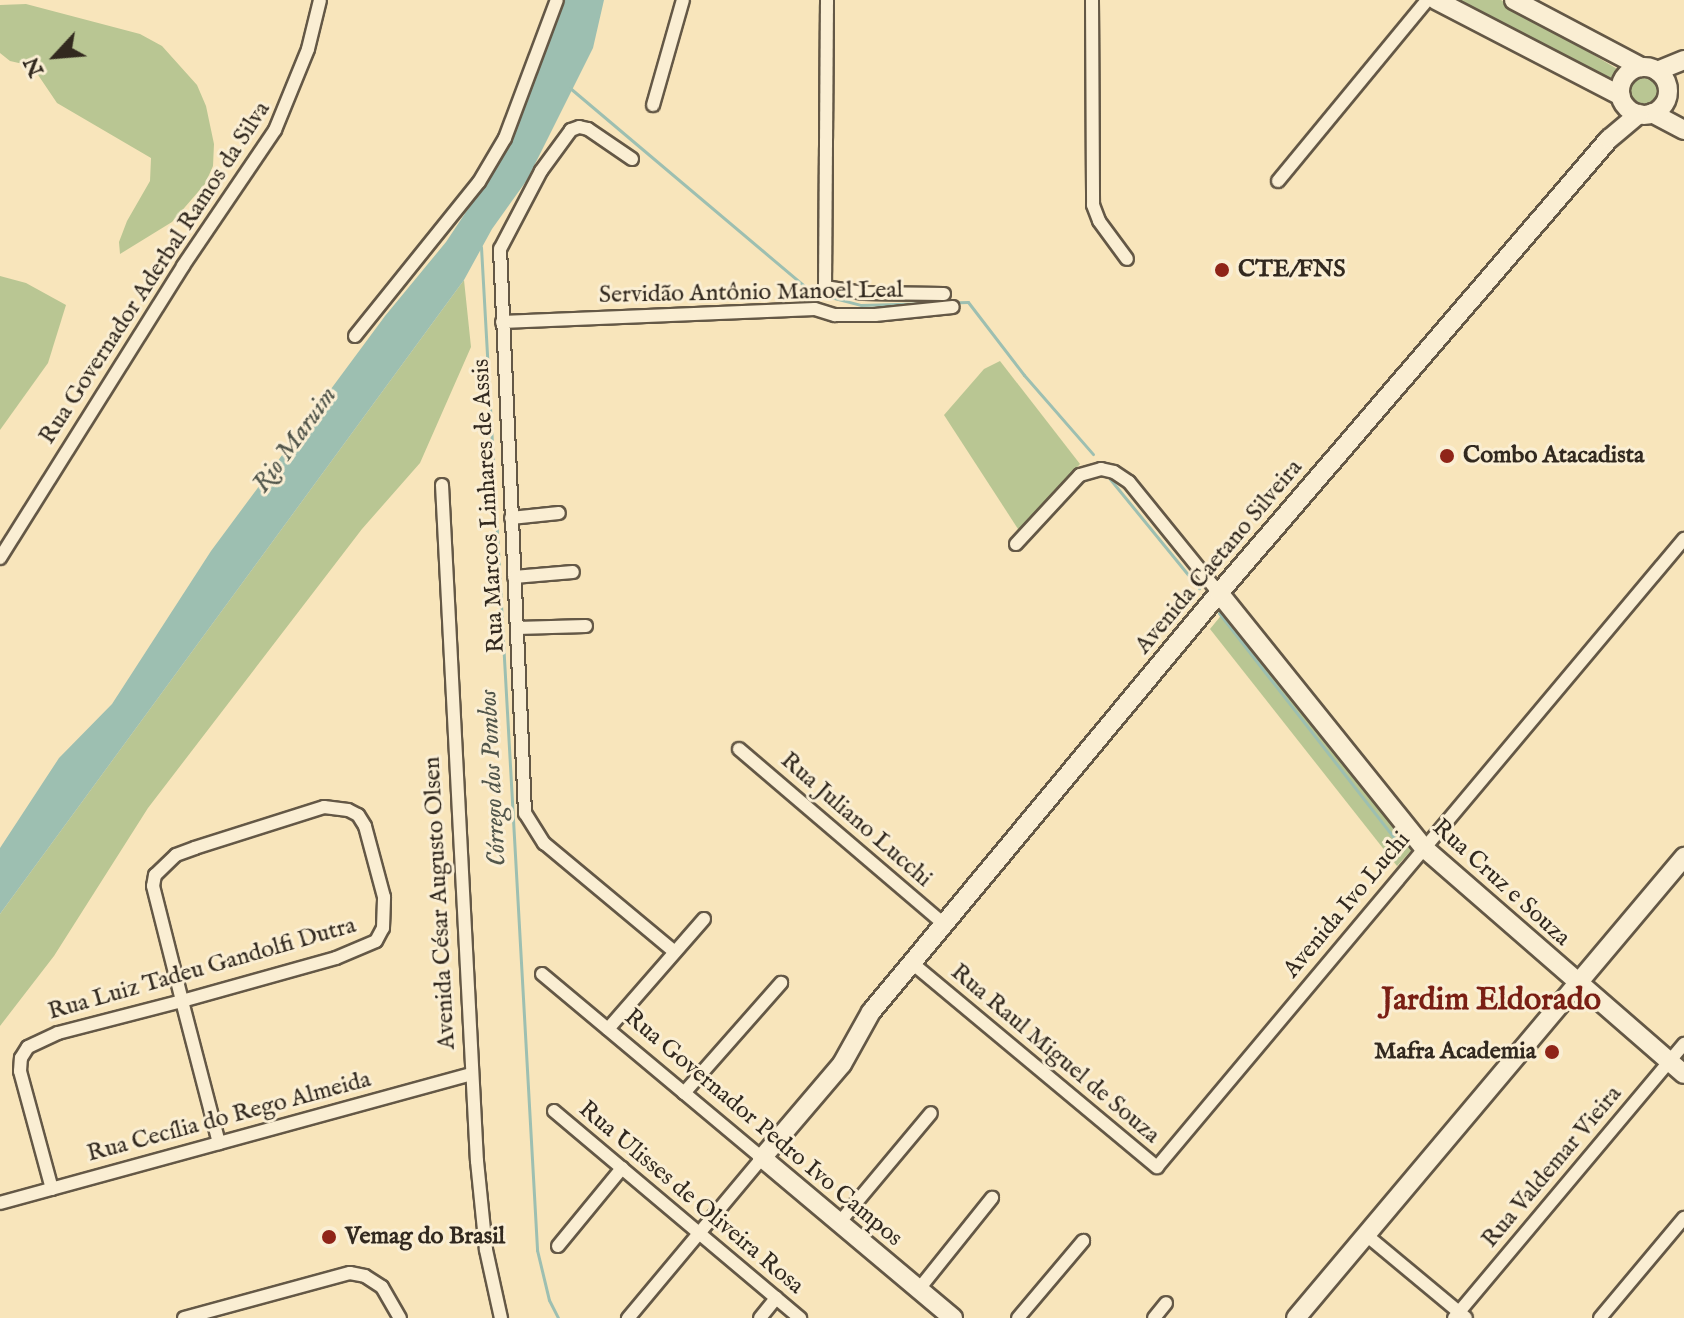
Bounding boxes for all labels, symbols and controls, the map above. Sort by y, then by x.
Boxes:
north arrow [16,16,96,96]
text: N [18,52,51,81]
street label: Rua Governador Aderbal Ramos da Silva [33,96,277,450]
place label: CTE/FNS [1238,256,1346,284]
marker: CTE/FNS [1213,261,1231,279]
street label: Servidão Antônio Manoel Leal [599,276,903,310]
street label: Rua Marcos Linhares de Assis [467,358,511,654]
water label: Rio Maruim [246,381,344,499]
place label: Combo Atacadista [1463,442,1644,470]
marker: Combo Atacadista [1438,447,1456,465]
street label: Avenida Caetano Silveira [1129,454,1309,660]
water label: Córrego dos Pombos [473,689,513,867]
street label: Rua Juliano Lucchi [774,746,938,894]
street label: Avenida César Augusto Olsen [418,756,462,1050]
street label: Rua Cruz e Souza [1426,813,1576,953]
street label: Avenida Ivo Luchi [1277,826,1417,984]
street label: Rua Luiz Tadeu Gandolfi Dutra [45,911,359,1027]
street label: Rua Raul Miguel de Souza [944,958,1166,1150]
district label: Jardim Eldorado [1381,982,1601,1020]
street label: Rua Governador Pedro Ivo Campos [618,1003,908,1253]
place label: Mafra Academia [1374,1038,1536,1066]
marker: Mafra Academia [1543,1043,1561,1061]
street label: Rua Cecília do Rego Almeida [84,1065,374,1169]
street label: Rua Valdemar Vieira [1476,1080,1628,1254]
street label: Rua Ulisses de Oliveira Rosa [572,1095,810,1301]
place label: Vemag do Brasil [345,1223,505,1251]
marker: Vemag do Brasil [320,1228,338,1246]

